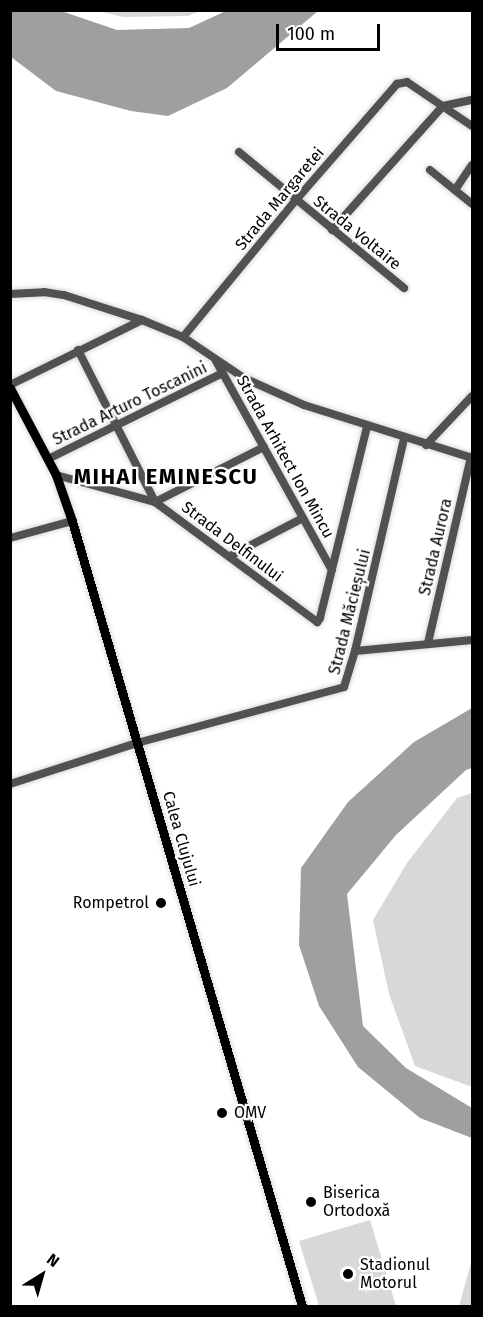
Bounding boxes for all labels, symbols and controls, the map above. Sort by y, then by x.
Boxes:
scale bar [279,12,382,50]
text: 100 m [287,23,335,45]
street label: Strada Margaretei [231,144,329,254]
street label: Strada Voltaire [309,192,405,274]
street label: Strada Arturo Toscanini [50,358,210,450]
street label: Strada Arhitect Ion Mincu [232,372,338,542]
district label: MIHAI EMINESCU [74,464,258,490]
street label: Strada Aurora [415,497,457,597]
street label: Strada Delfinului [178,498,286,586]
street label: Strada Măcieșului [325,547,375,677]
street label: Calea Clujului [158,789,204,889]
place label: Rompetrol [73,893,149,913]
marker: Rompetrol [154,896,168,910]
place label: OMV [234,1103,266,1123]
marker: OMV [215,1106,229,1120]
place label: Biserica Ortodoxă [323,1183,390,1221]
marker: Biserica Ortodoxă [304,1195,318,1209]
north arrow [12,1245,72,1305]
text: N [43,1249,63,1271]
place label: Stadionul Motorul [360,1255,430,1293]
marker: Stadionul Motorul [341,1267,355,1281]

